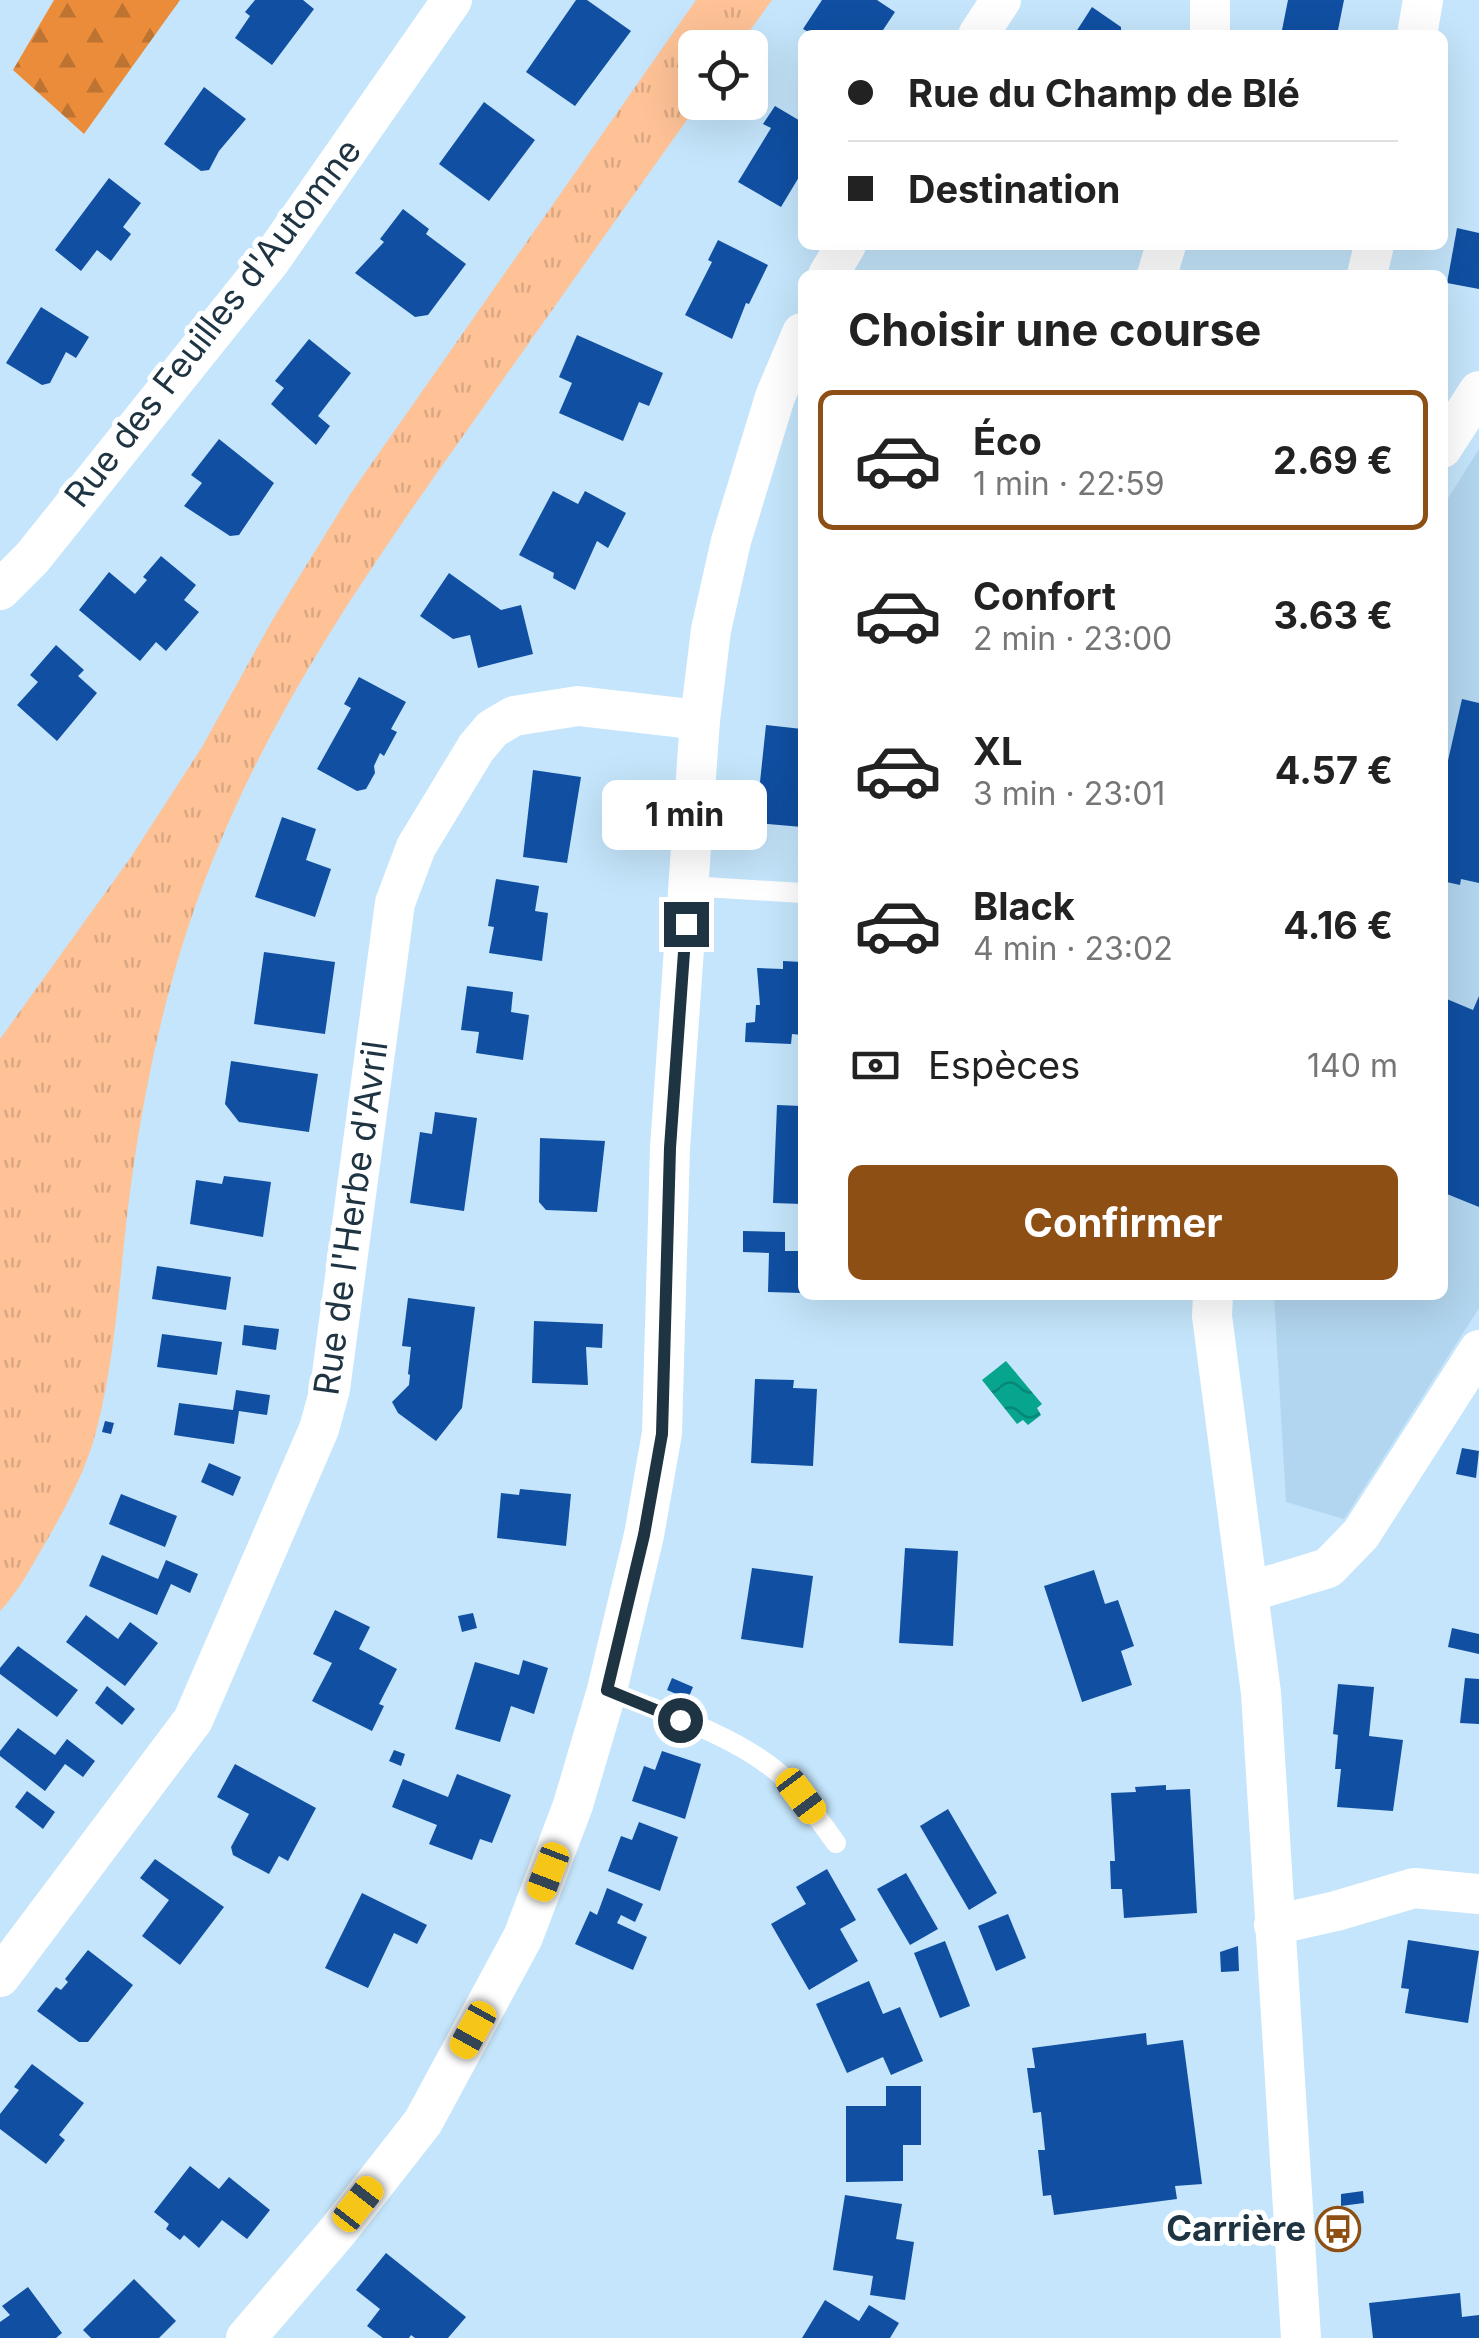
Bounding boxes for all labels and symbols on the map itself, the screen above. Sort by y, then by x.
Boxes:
street label: Rue des Feuilles d'Automne [55,130,369,515]
callout: 1 min [604,779,768,849]
route end [664,902,709,947]
street label: Rue de l'Herbe d'Avril [304,1038,396,1398]
route start [658,1698,703,1743]
car [771,1763,831,1829]
car [523,1839,573,1905]
car [445,1996,501,2064]
car [328,2171,388,2237]
bus stop icon: Carrière [1315,2206,1361,2252]
place label: Carrière [1166,2207,1306,2249]

